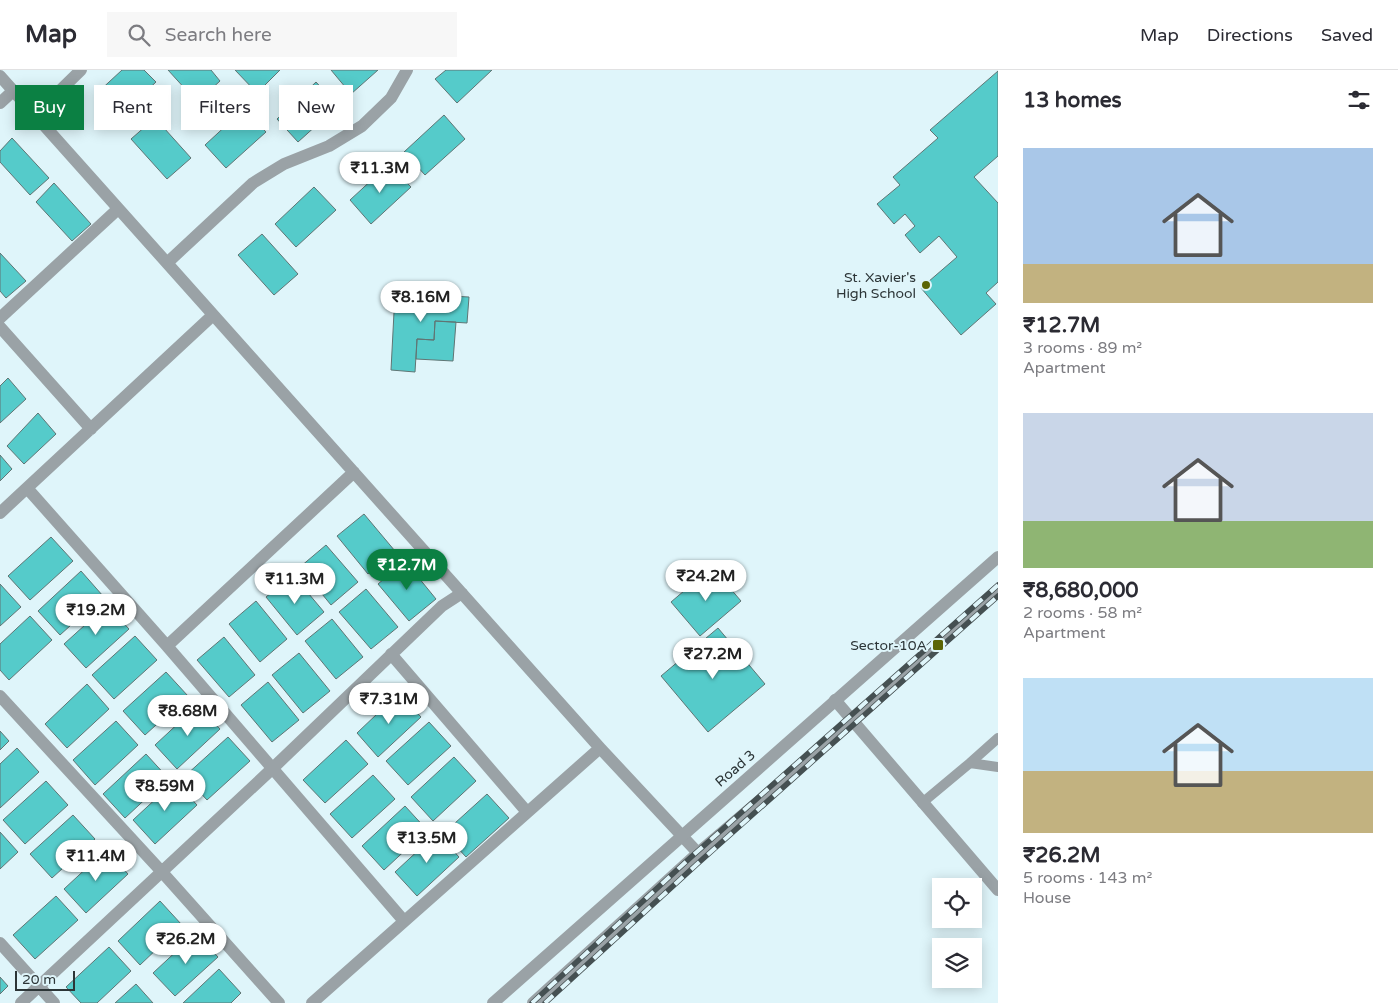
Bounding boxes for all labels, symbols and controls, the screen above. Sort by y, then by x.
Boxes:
search box [107,12,457,57]
text: Map [25,20,77,49]
icon: search [125,21,153,49]
text: Search here [165,24,272,46]
text: Map [1140,24,1179,46]
text: Directions [1207,24,1293,46]
text: Saved [1321,24,1373,46]
chip: Buy [15,85,84,130]
chip: Rent [94,85,171,130]
chip: Filters [181,85,269,130]
chip: New [279,85,353,130]
icon: filters [1345,86,1373,114]
text: 13 homes [1023,88,1122,113]
pin: ₹11.3M [339,152,421,194]
text: ₹11.3M [350,158,410,178]
icon: home [1153,180,1243,270]
place label: St. Xavier's High School [836,269,916,302]
marker: St. Xavier's High School [920,279,932,291]
pin: ₹8.16M [380,280,462,323]
text: ₹8.16M [391,287,451,307]
text: ₹12.7M [1023,313,1100,338]
text: 3 rooms · 89 m² [1023,338,1142,358]
text: Apartment [1023,358,1106,378]
icon: home [1153,445,1243,535]
pin: ₹12.7M [366,548,448,591]
text: ₹12.7M [378,555,436,575]
pin: ₹24.2M [665,560,747,602]
pin: ₹11.3M [254,562,336,605]
text: ₹24.2M [676,566,736,586]
text: ₹11.3M [265,569,325,589]
text: ₹8,680,000 [1023,578,1139,603]
pin: ₹19.2M [55,594,137,636]
text: ₹19.2M [66,600,126,620]
text: 2 rooms · 58 m² [1023,603,1142,623]
text: Apartment [1023,623,1106,643]
place label: Sector-10A [850,637,927,654]
pin: ₹27.2M [672,638,754,680]
marker: Sector-10A [931,638,945,652]
text: ₹27.2M [684,644,742,664]
pin: ₹7.31M [348,682,430,725]
text: ₹7.31M [360,689,418,709]
pin: ₹8.68M [147,694,229,737]
text: ₹8.68M [158,701,218,721]
icon: home [1153,710,1243,800]
street label: Road 3 [712,746,759,790]
pin: ₹8.59M [124,770,206,812]
text: ₹8.59M [135,776,195,796]
pin: ₹13.5M [386,822,468,864]
text: ₹13.5M [397,828,457,848]
pin: ₹11.4M [55,840,137,882]
text: ₹26.2M [1023,843,1101,868]
text: ₹11.4M [67,846,125,866]
text: 5 rooms · 143 m² [1023,868,1152,888]
map controls [932,878,982,988]
button: locate [932,878,982,928]
text: House [1023,888,1071,908]
pin: ₹26.2M [145,922,227,965]
text: ₹26.2M [156,929,216,949]
button: layers [932,938,982,988]
scale bar [15,968,75,991]
text: 20 m [22,971,56,988]

